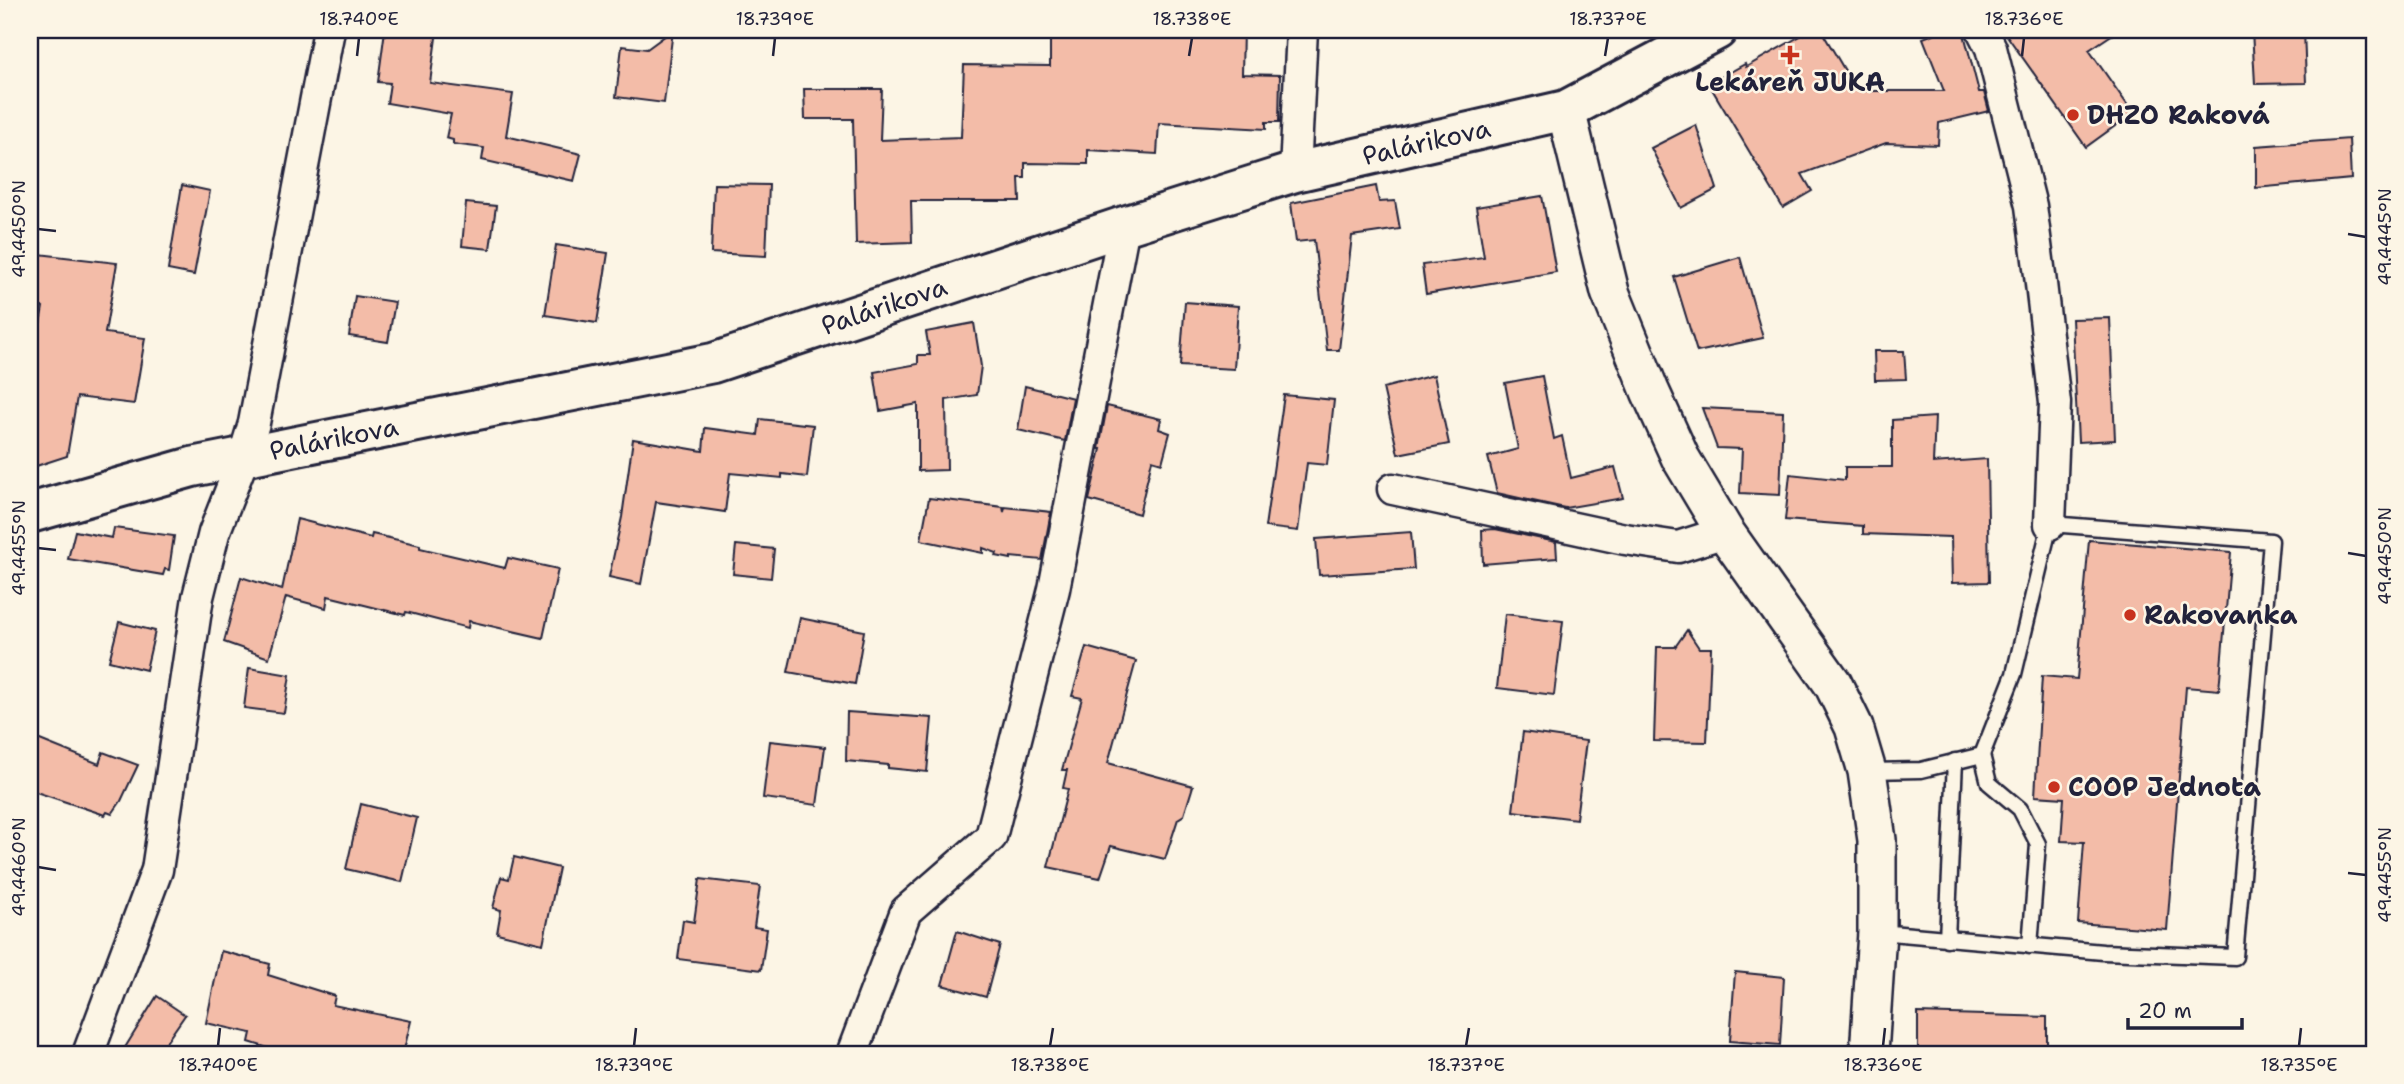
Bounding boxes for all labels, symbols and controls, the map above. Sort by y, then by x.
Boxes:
text: 18.740°E [319,7,399,31]
text: 18.739°E [736,7,814,31]
text: 18.738°E [1153,7,1231,31]
text: 18.737°E [1569,7,1647,31]
text: 18.736°E [1985,7,2063,31]
marker: Lekáreň JUKA [1782,47,1798,63]
place label: Lekáreň JUKA [1695,64,1885,99]
place label: DHZO Raková [2087,97,2270,132]
marker: DHZO Raková [2065,107,2081,123]
street label: Palárikova [1359,110,1494,173]
text: 49.4450°N [7,180,31,278]
text: 49.4445°N [2373,188,2397,286]
street label: Palárikova [816,268,951,343]
street label: Palárikova [266,408,401,468]
text: 49.4455°N [7,500,31,596]
text: 49.4450°N [2373,507,2397,605]
place label: Rakovanka [2144,597,2298,632]
marker: Rakovanka [2122,607,2138,623]
place label: COOP Jednota [2068,769,2261,804]
marker: COOP Jednota [2046,779,2062,795]
text: 49.4460°N [7,817,31,917]
text: 49.4455°N [2373,827,2397,923]
scale bar [2128,986,2241,1030]
text: 20 m [2138,997,2192,1025]
text: 18.740°E [178,1053,258,1077]
text: 18.739°E [595,1053,673,1077]
text: 18.738°E [1011,1053,1089,1077]
text: 18.737°E [1427,1053,1505,1077]
text: 18.736°E [1844,1053,1922,1077]
text: 18.735°E [2260,1053,2338,1077]

